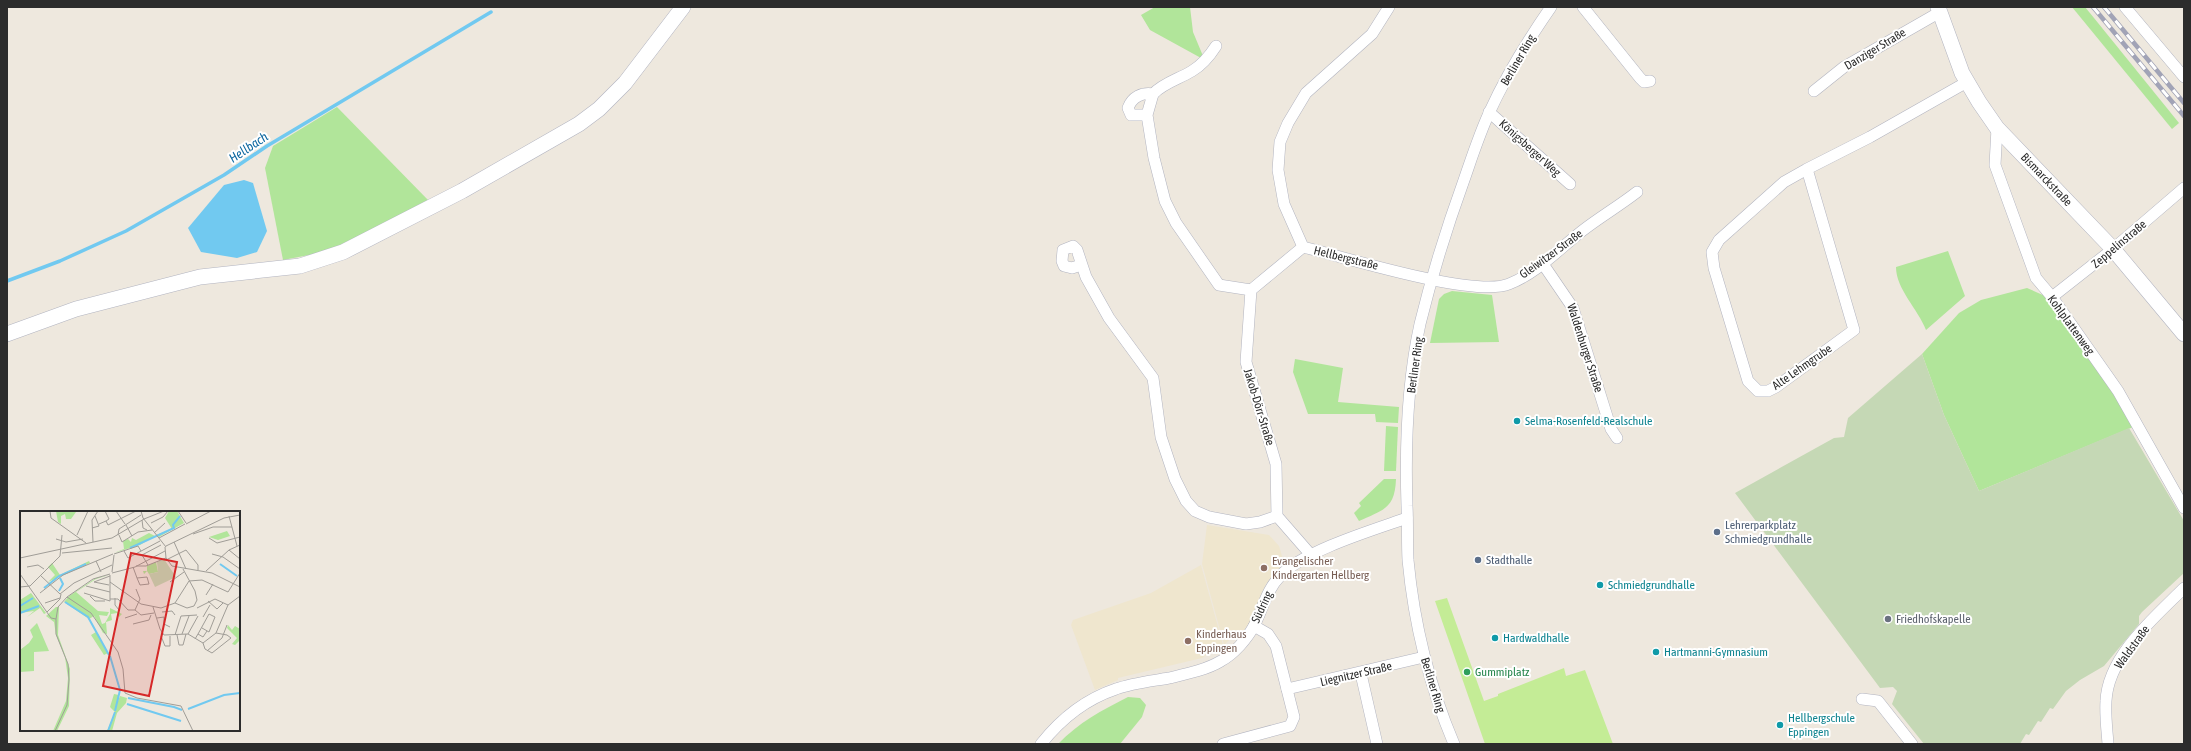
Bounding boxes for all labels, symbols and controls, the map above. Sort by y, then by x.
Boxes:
street label: Danziger Straße [1842,25,1908,73]
street label: Berliner Ring [1498,31,1539,88]
street label: Königsberger Weg [1496,117,1564,180]
water label: Hellbach [226,129,271,166]
street label: Bismarckstraße [2018,150,2075,209]
street label: Zeppelinstraße [2089,217,2149,271]
street label: Gleiwitzer Straße [1517,226,1585,282]
street label: Hellbergstraße [1312,243,1380,273]
street label: Kohlplattenweg [2045,292,2098,358]
street label: Waldenburger Straße [1564,302,1606,394]
street label: Berliner Ring [1404,335,1426,394]
street label: Alte Lehmgrube [1769,341,1835,393]
street label: Jakob-Dörr-Straße [1241,367,1277,447]
place label: Selma-Rosenfeld-Realschule [1525,414,1653,428]
marker: Selma-Rosenfeld-Realschule [1512,416,1522,426]
inset map [20,511,240,731]
place label: Lehrerparkplatz Schmiedgrundhalle [1725,518,1812,546]
marker: Lehrerparkplatz Schmiedgrundhalle [1712,527,1722,537]
place label: Stadthalle [1486,553,1532,567]
place label: Evangelischer Kindergarten Hellberg [1272,554,1370,582]
marker: Stadthalle [1473,555,1483,565]
marker: Evangelischer Kindergarten Hellberg [1259,563,1269,573]
place label: Schmiedgrundhalle [1608,578,1695,592]
marker: Schmiedgrundhalle [1595,580,1605,590]
street label: Südring [1249,588,1276,625]
place label: Friedhofskapelle [1896,612,1971,626]
marker: Friedhofskapelle [1883,614,1893,624]
street label: Waldstraße [2112,623,2152,671]
place label: Kinderhaus Eppingen [1196,627,1247,655]
place label: Hardwaldhalle [1503,631,1569,645]
marker: Hardwaldhalle [1490,633,1500,643]
marker: Kinderhaus Eppingen [1183,636,1193,646]
place label: Hartmanni-Gymnasium [1664,645,1768,659]
marker: Hartmanni-Gymnasium [1651,647,1661,657]
street label: Berliner Ring [1418,656,1448,715]
street label: Liegnitzer Straße [1319,659,1393,689]
place label: Gummiplatz [1475,665,1530,679]
marker: Gummiplatz [1462,667,1472,677]
place label: Hellbergschule Eppingen [1788,711,1855,739]
marker: Hellbergschule Eppingen [1775,720,1785,730]

